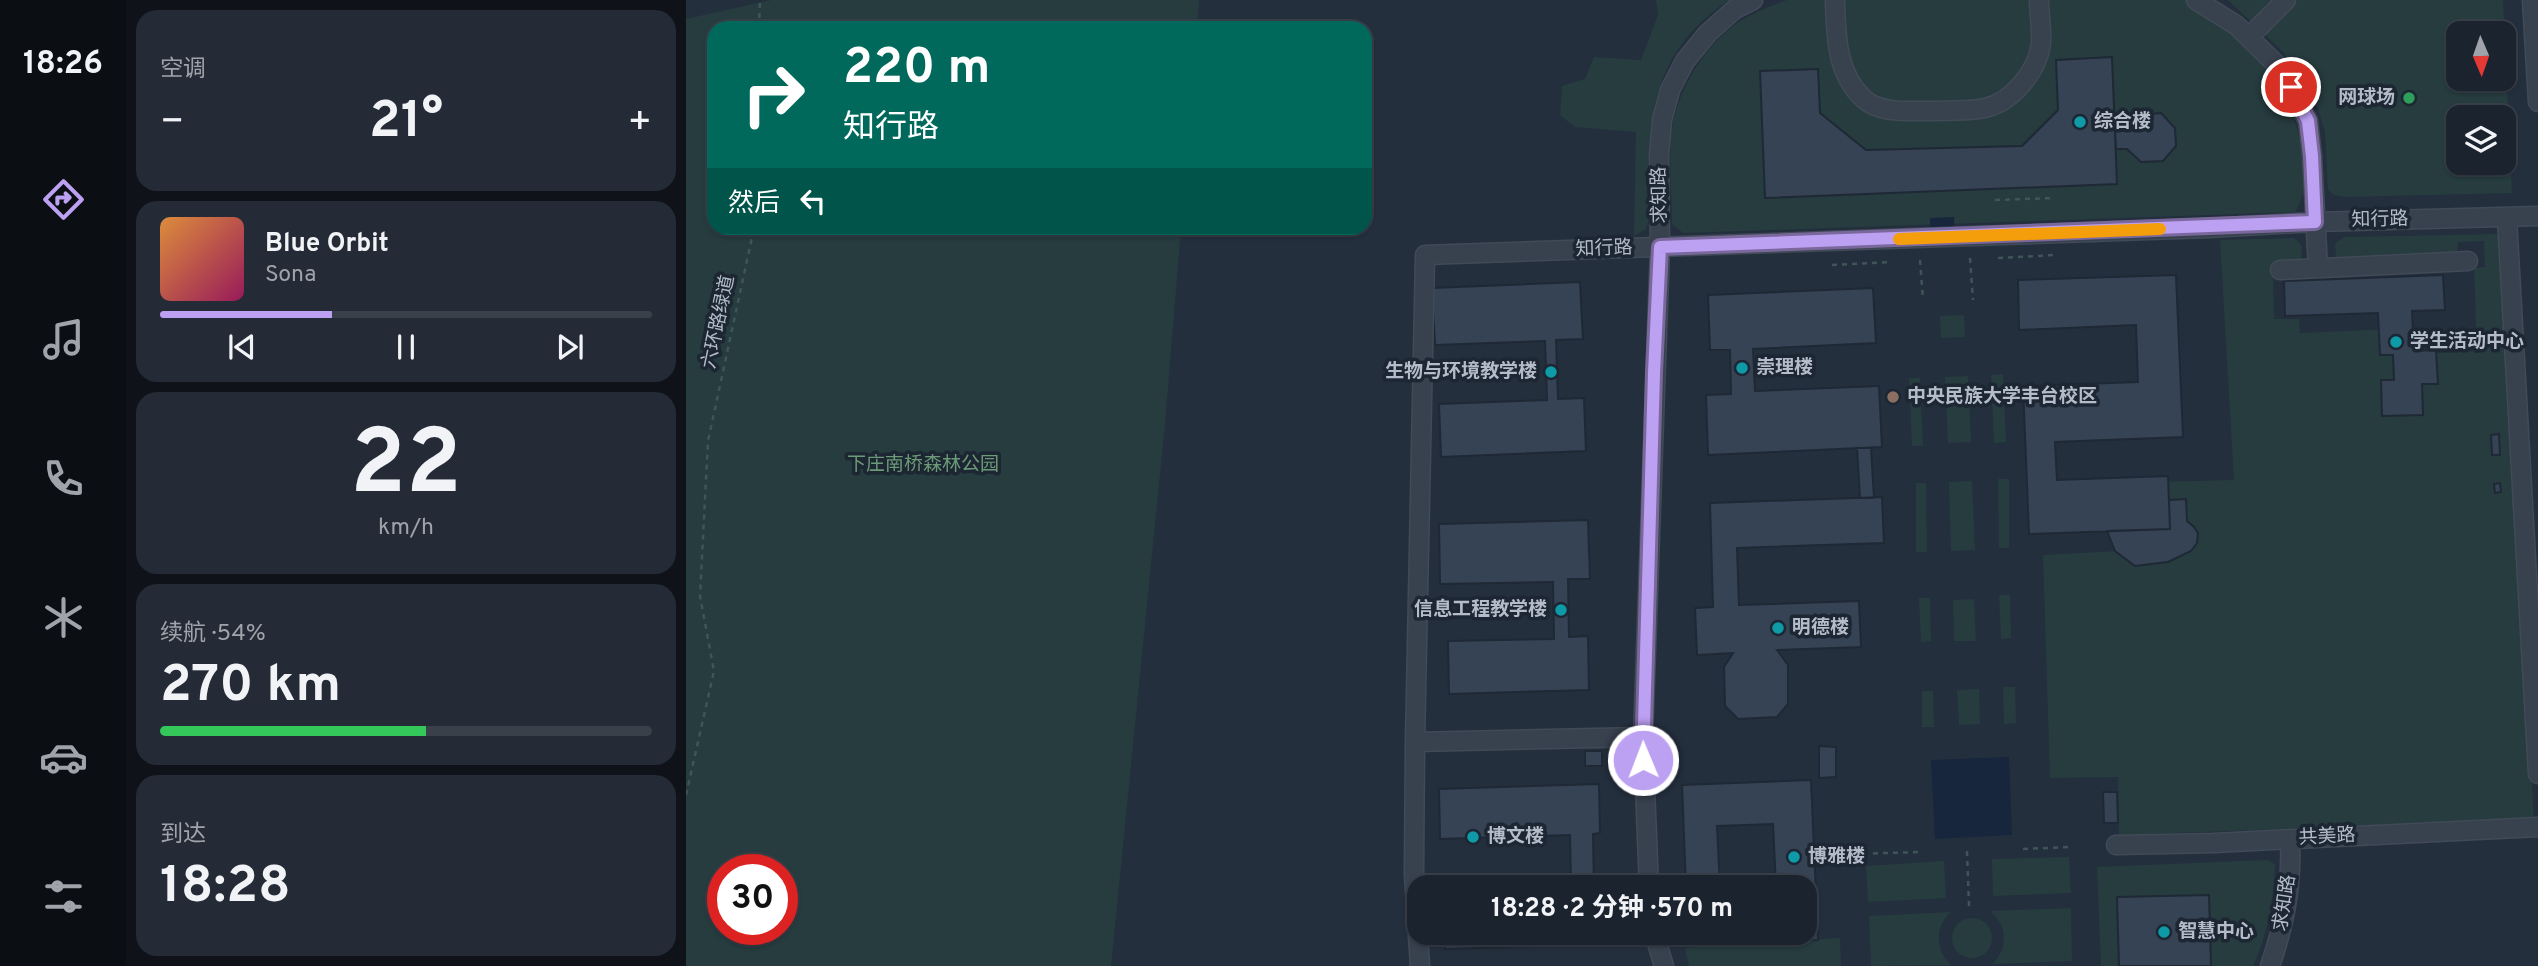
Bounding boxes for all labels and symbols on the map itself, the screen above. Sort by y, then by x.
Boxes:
north arrow [2446,21,2516,91]
pin [2261,57,2321,117]
place label: 网球场 [2338,86,2395,110]
marker: 网球场 [2401,90,2417,106]
place label: 综合楼 [2094,110,2151,134]
marker: 综合楼 [2072,114,2088,130]
street label: 求知路 [1648,166,1672,224]
street label: 知行路 [2351,208,2409,232]
street label: 知行路 [1575,236,1633,262]
street label: 六环路绿道 [697,273,741,371]
place label: 学生活动中心 [2410,330,2524,354]
marker: 学生活动中心 [2388,334,2404,350]
place label: 崇理楼 [1756,356,1813,380]
place label: 生物与环境教学楼 [1385,360,1537,384]
marker: 崇理楼 [1734,360,1750,376]
marker: 生物与环境教学楼 [1543,364,1559,380]
place label: 中央民族大学丰台校区 [1907,385,2097,409]
marker: 中央民族大学丰台校区 [1885,389,1901,405]
park label: 下庄南桥森林公园 [847,453,999,477]
place label: 信息工程教学楼 [1414,598,1547,622]
marker: 信息工程教学楼 [1553,602,1569,618]
place label: 明德楼 [1792,616,1849,640]
marker: 明德楼 [1770,620,1786,636]
position arrow [1606,723,1680,797]
street label: 共美路 [2298,824,2356,850]
place label: 博文楼 [1487,825,1544,849]
marker: 博文楼 [1465,829,1481,845]
place label: 博雅楼 [1808,845,1865,869]
marker: 博雅楼 [1786,849,1802,865]
speed limit sign: 30 [707,854,798,945]
street label: 求知路 [2269,873,2301,933]
place label: 智慧中心 [2178,920,2254,944]
marker: 智慧中心 [2156,924,2172,940]

